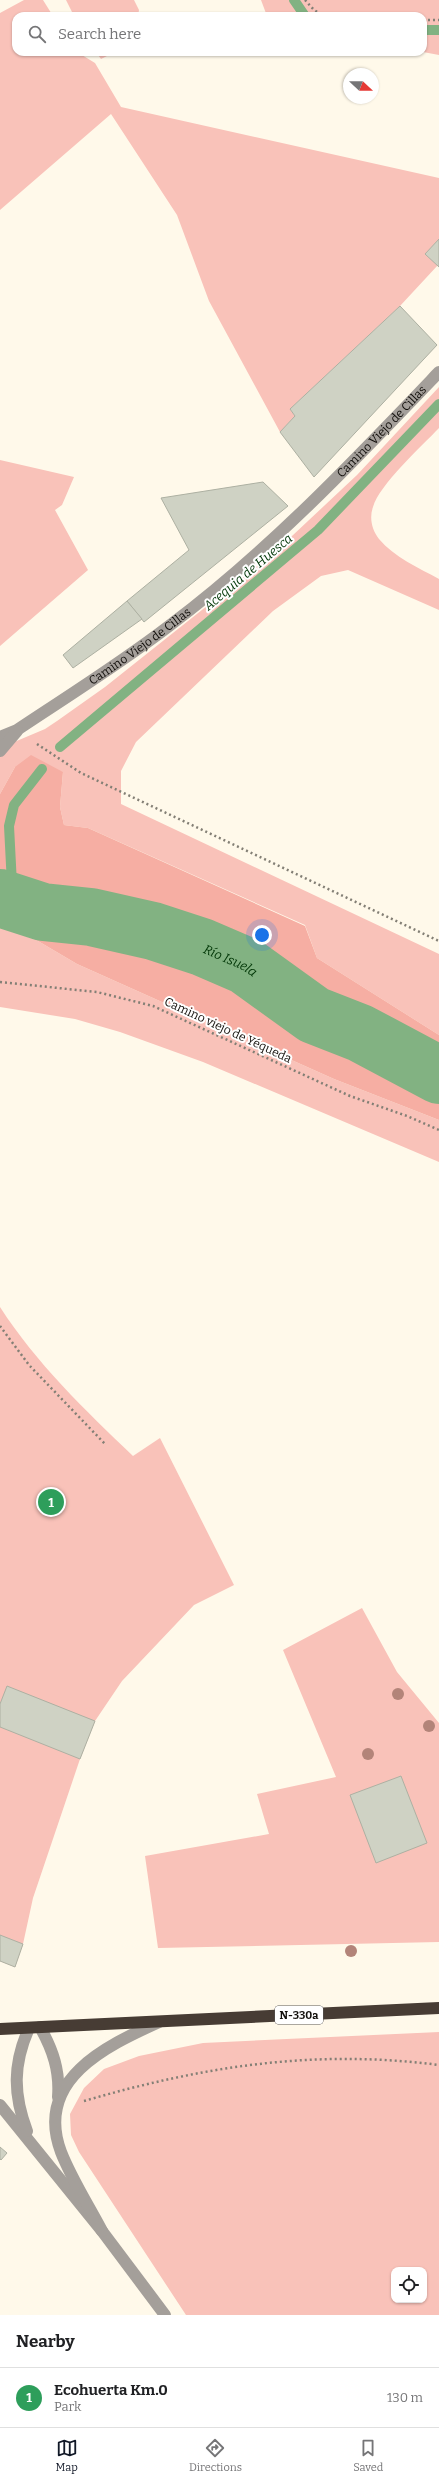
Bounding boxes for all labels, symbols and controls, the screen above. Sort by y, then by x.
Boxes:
search box [12,12,427,56]
icon: search [26,23,48,45]
text: Search here [58,25,141,43]
north arrow [343,68,379,104]
street label: Camino Viejo de Cillas [334,382,429,480]
water label: Acequia de Huesca [200,531,295,614]
street label: Camino Viejo de Cillas [86,605,194,688]
your location [252,925,272,945]
water label: Río Isuela [201,941,260,979]
street label: Camino viejo de Yéqueda [162,994,294,1066]
pin: 1 [38,1487,64,1517]
road number: N-330a [275,2006,323,2024]
map controls [391,2267,427,2303]
button: locate [391,2267,427,2303]
text: Nearby [16,2331,75,2352]
text: Ecohuerta Km.0 [54,2381,168,2399]
text: 1 [26,2390,32,2405]
text: 130 m [387,2390,423,2405]
text: Park [54,2399,81,2414]
tab: Map [56,2437,78,2474]
tab: Directions [189,2437,242,2474]
tab: Saved [353,2437,383,2474]

